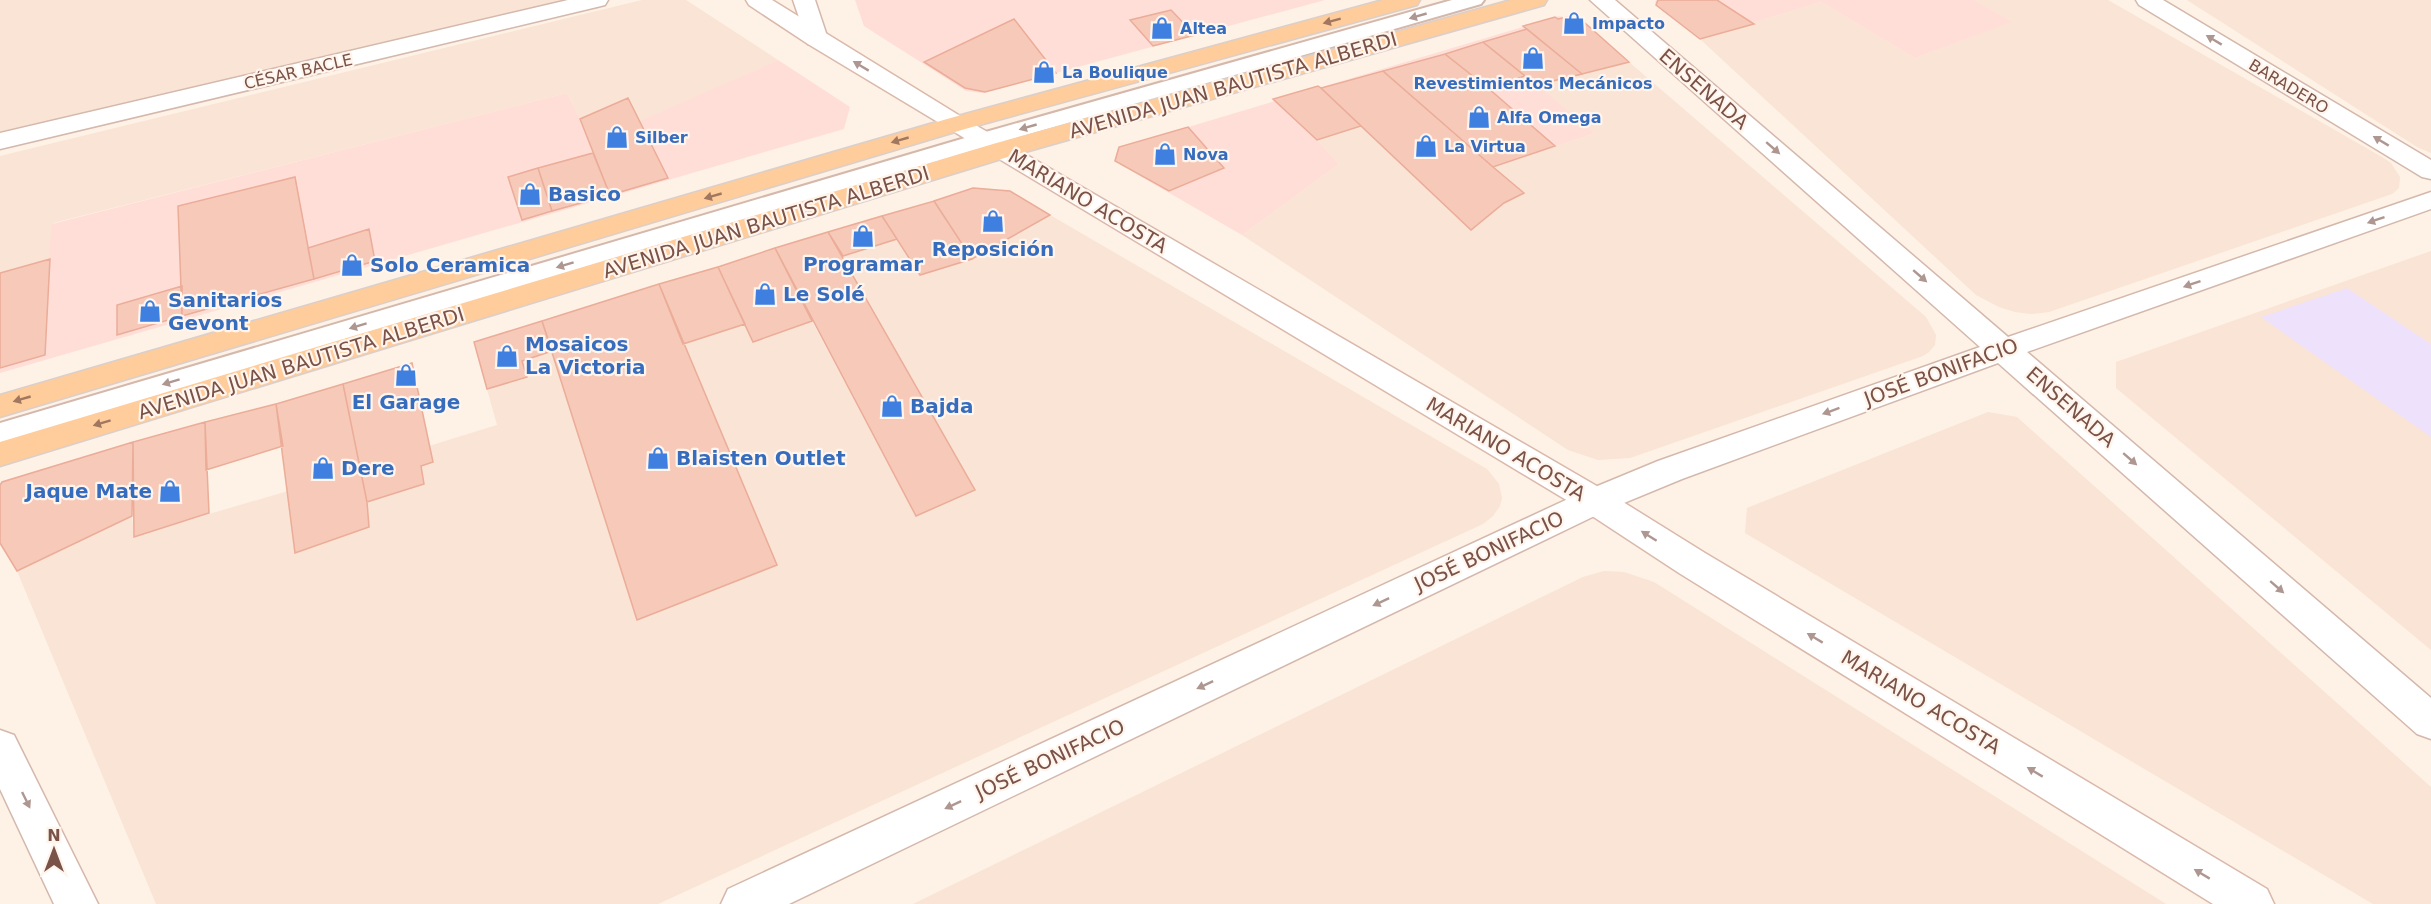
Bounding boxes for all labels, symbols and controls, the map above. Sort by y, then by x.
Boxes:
shop icon: Impacto [1561,10,1587,36]
one-way arrow [1409,12,1427,21]
place label: Impacto [1592,14,1665,33]
shop icon: Altea [1149,15,1175,41]
one-way arrow [1323,17,1341,26]
place label: Altea [1180,19,1227,38]
street label: AVENIDA JUAN BAUTISTA ALBERDI [1066,27,1400,143]
one-way arrow [2206,35,2222,46]
street label: ENSENADA [1655,44,1754,134]
shop icon: Revestimientos Mecánicos [1520,45,1546,71]
street label: CÉSAR BACLE [242,50,354,93]
street label: BARADERO [2245,55,2332,118]
shop icon: La Boulique [1031,59,1057,85]
one-way arrow [853,61,869,72]
place label: La Boulique [1062,63,1168,82]
place label: Revestimientos Mecánicos [1413,74,1653,93]
shop icon: Alfa Omega [1466,104,1492,130]
place label: Alfa Omega [1497,108,1602,127]
one-way arrow [1019,123,1037,132]
shop icon: Silber [604,124,630,150]
place label: Silber [635,128,688,147]
shop icon: La Virtua [1413,133,1439,159]
one-way arrow [2373,135,2389,146]
one-way arrow [891,136,909,145]
place label: La Virtua [1444,137,1526,156]
shop icon: Nova [1152,141,1178,167]
one-way arrow [1765,141,1780,155]
street label: MARIANO ACOSTA [1004,144,1172,258]
place label: Nova [1183,145,1229,164]
street label: AVENIDA JUAN BAUTISTA ALBERDI [600,161,932,283]
shop icon: Basico [517,181,543,207]
place label: Basico [548,182,621,206]
one-way arrow [704,191,722,201]
shop icon: Reposición [980,208,1006,234]
one-way arrow [2367,215,2385,225]
shop icon: Programar [850,223,876,249]
place label: Reposición [932,237,1054,261]
shop icon: Solo Ceramica [339,252,365,278]
place label: Programar [803,252,923,276]
place label: Solo Ceramica [370,253,530,277]
one-way arrow [556,261,574,270]
one-way arrow [1912,269,1927,282]
one-way arrow [2183,279,2201,289]
shop icon: Le Solé [752,281,778,307]
place label: Le Solé [783,282,865,306]
place label: Sanitarios Gevont [168,288,282,335]
shop icon: Sanitarios Gevont [137,298,163,324]
street label: AVENIDA JUAN BAUTISTA ALBERDI [135,302,467,424]
one-way arrow [349,322,367,331]
place label: Mosaicos La Victoria [525,332,646,379]
street label: JOSÉ BONIFACIO [1859,333,2021,412]
shop icon: Mosaicos La Victoria [494,343,520,369]
shop icon: El Garage [393,362,419,388]
street label: ENSENADA [2022,362,2121,452]
one-way arrow [162,378,180,387]
place label: El Garage [352,390,460,414]
street label: MARIANO ACOSTA [1422,392,1590,506]
shop icon: Bajda [879,393,905,419]
place label: Bajda [910,394,973,418]
one-way arrow [13,395,31,404]
one-way arrow [1822,407,1840,417]
one-way arrow [93,419,111,428]
shop icon: Blaisten Outlet [645,445,671,471]
place label: Blaisten Outlet [676,446,846,470]
one-way arrow [2123,452,2138,466]
shop icon: Dere [310,455,336,481]
place label: Dere [341,456,395,480]
shop icon: Jaque Mate [157,478,183,504]
place label: Jaque Mate [23,479,152,503]
street label: JOSÉ BONIFACIO [1409,506,1567,597]
one-way arrow [1641,530,1657,541]
one-way arrow [2269,580,2284,593]
one-way arrow [1373,598,1390,607]
one-way arrow [1807,632,1823,643]
street label: MARIANO ACOSTA [1837,645,2005,759]
one-way arrow [1197,681,1214,690]
street label: JOSÉ BONIFACIO [970,714,1128,805]
one-way arrow [2027,767,2043,778]
one-way arrow [20,791,30,809]
one-way arrow [945,800,962,809]
north arrow [24,820,84,880]
text: N [47,826,61,845]
one-way arrow [2194,868,2210,879]

